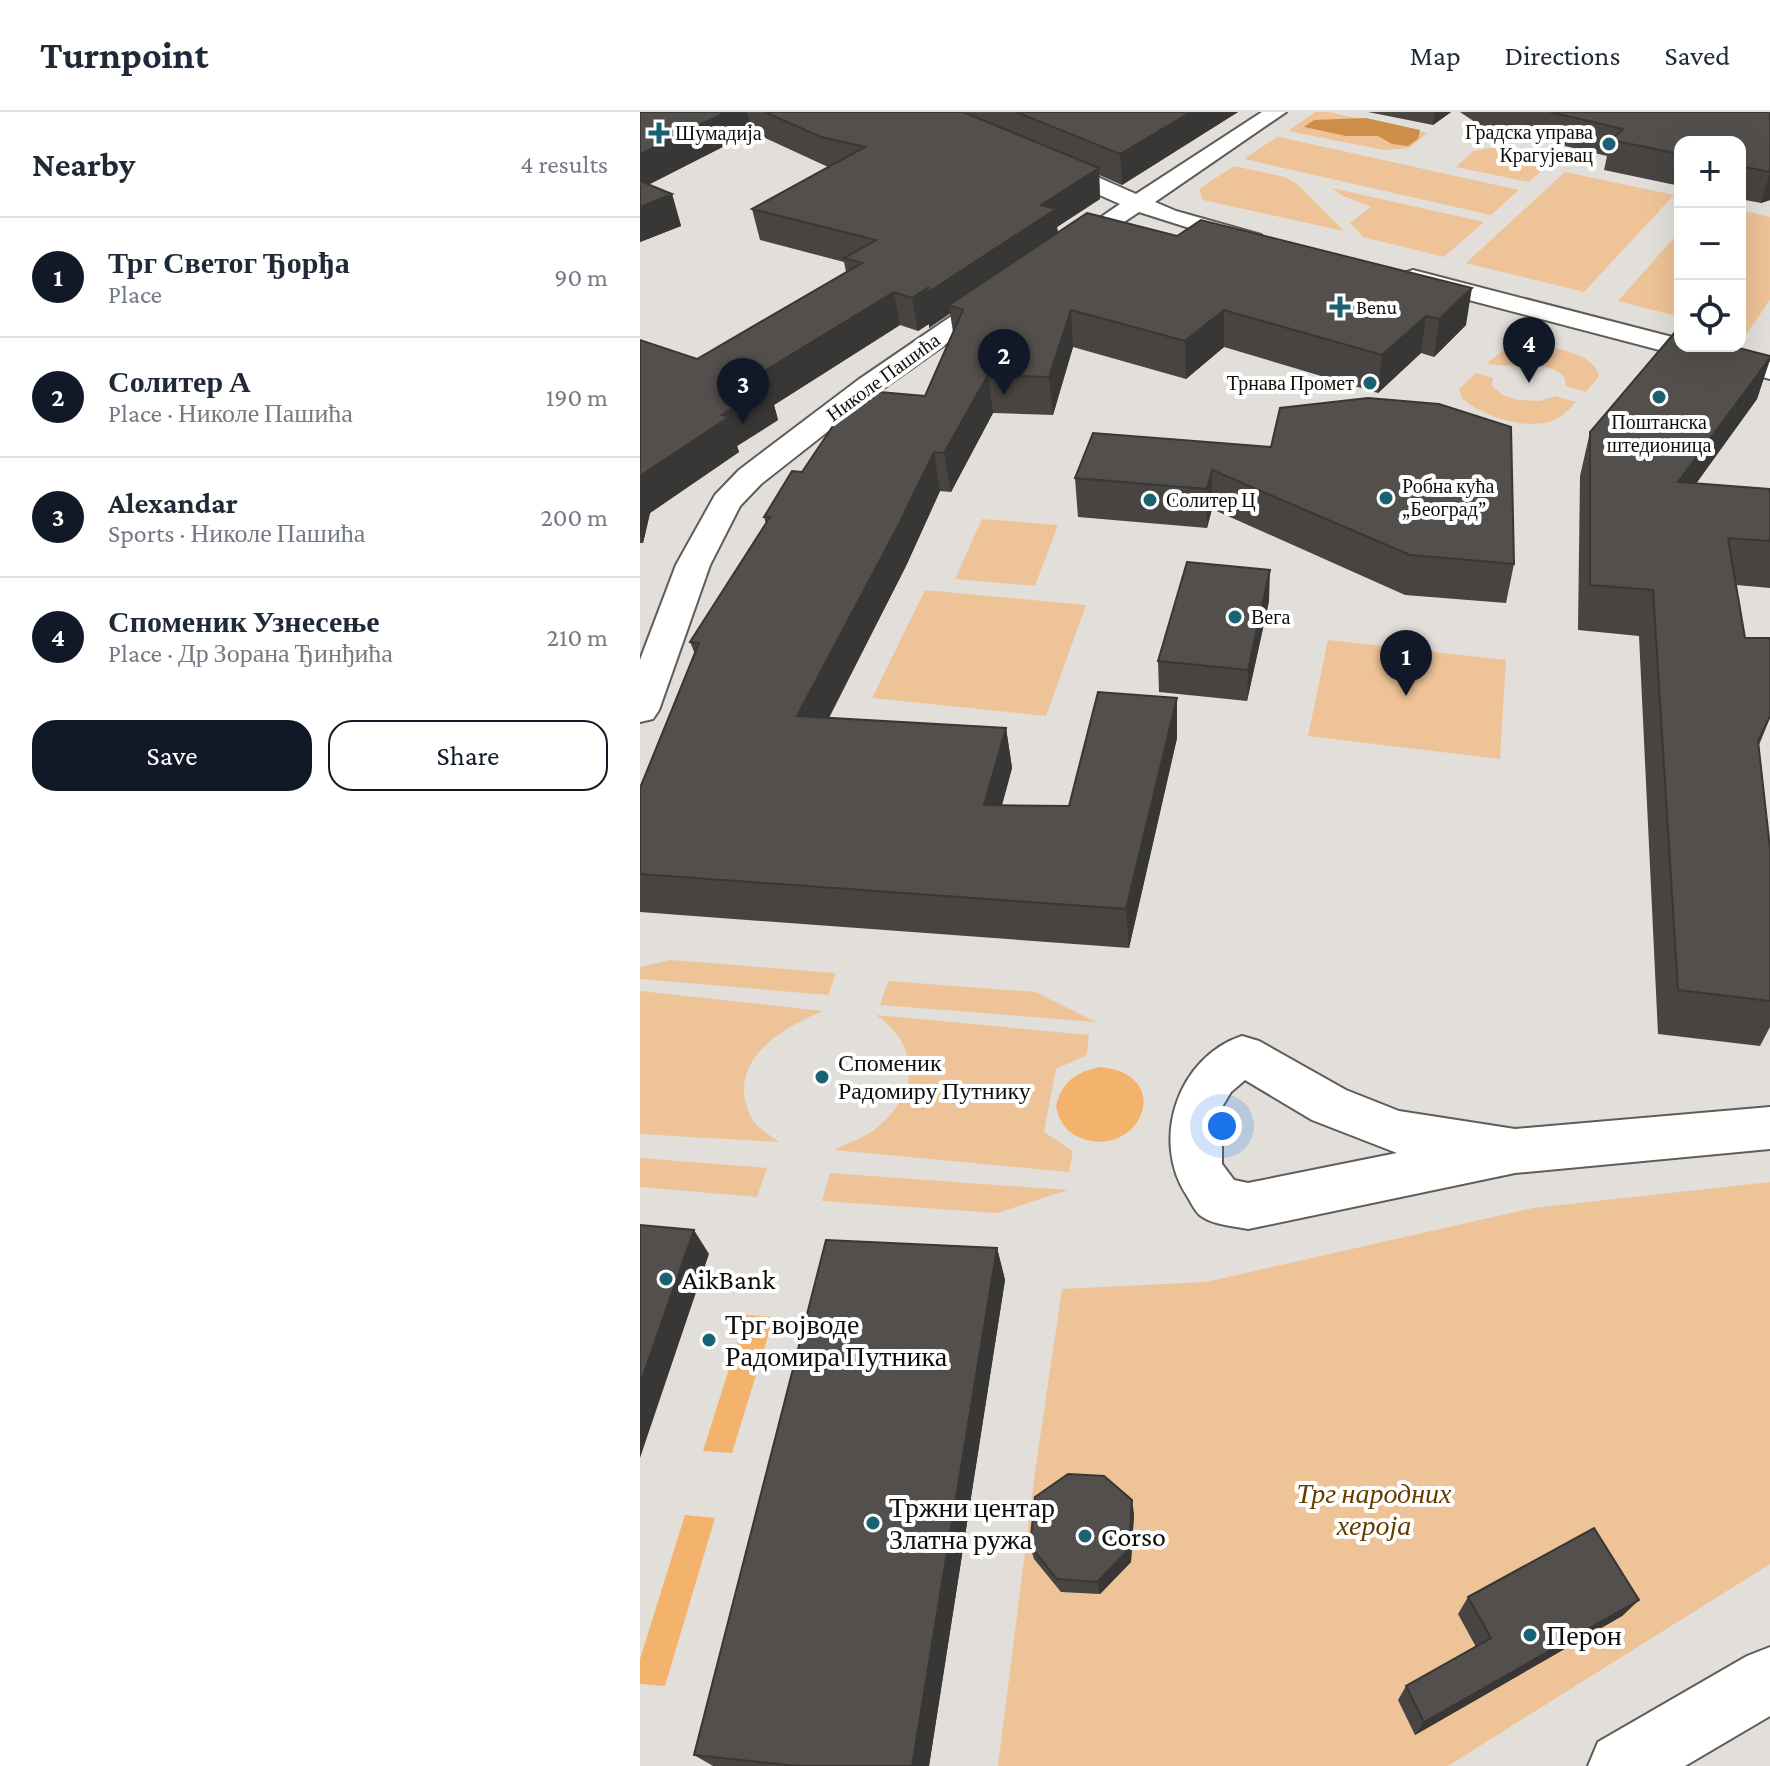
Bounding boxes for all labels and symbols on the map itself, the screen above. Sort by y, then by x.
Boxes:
place label: Градска управа Крагујевац [1465,121,1593,167]
place label: Шумадија [675,122,762,145]
marker: Шумадија [650,124,668,142]
marker: Градска управа Крагујевац [1600,135,1618,153]
place label: Benu [1356,296,1397,318]
marker: Benu [1331,298,1349,316]
pin: 4 [1503,317,1555,383]
street label: Николе Пашића [822,329,944,425]
pin: 2 [978,329,1030,395]
pin: 3 [717,358,769,424]
place label: Трнава Промет [1227,372,1354,395]
marker: Трнава Промет [1361,374,1379,392]
marker: Поштанска штедионица [1650,388,1668,406]
place label: Поштанска штедионица [1607,411,1711,457]
place label: Робна кућа „Београд” [1402,475,1495,521]
place label: Солитер Ц [1166,489,1256,512]
marker: Робна кућа „Београд” [1377,489,1395,507]
marker: Солитер Ц [1141,491,1159,509]
place label: Вега [1251,606,1290,628]
marker: Вега [1226,608,1244,626]
pin: 1 [1380,630,1432,696]
place label: Споменик Радомиру Путнику [838,1049,1031,1104]
marker: Споменик Радомиру Путнику [813,1068,831,1086]
your location [1202,1106,1242,1146]
place label: AikBank [682,1264,776,1295]
marker: AikBank [657,1270,675,1288]
place label: Трг војводе Радомира Путника [725,1309,948,1372]
marker: Трг војводе Радомира Путника [700,1331,718,1349]
park label: Трг народних хероја [1296,1478,1452,1541]
place label: Тржни центар Златна ружа [889,1492,1055,1555]
marker: Тржни центар Златна ружа [864,1514,882,1532]
place label: Corso [1101,1521,1166,1552]
marker: Corso [1076,1527,1094,1545]
place label: Перон [1546,1620,1622,1651]
marker: Перон [1521,1626,1539,1644]

